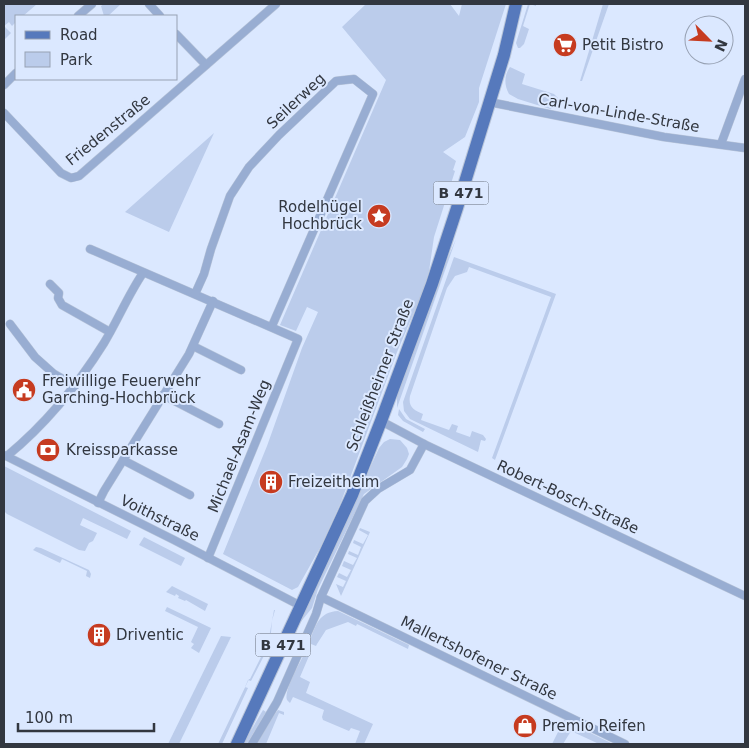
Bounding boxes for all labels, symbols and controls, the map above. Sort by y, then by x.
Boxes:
legend [15,15,178,80]
north arrow [684,15,734,65]
text: Road [60,26,98,44]
supermarket icon: Petit Bistro [552,32,578,58]
place label: Petit Bistro [582,36,664,54]
text: N [711,37,731,54]
text: Park [60,51,93,69]
street label: Seilerweg [263,69,329,133]
street label: Carl-von-Linde-Straße [537,90,701,136]
street label: Friedenstraße [62,91,154,169]
road number: B 471 [434,182,488,204]
place label: Rodelhügel Hochbrück [278,198,362,233]
place icon: Rodelhügel Hochbrück [366,203,392,229]
street label: Schleißheimer Straße [343,296,417,454]
place label: Freiwillige Feuerwehr Garching-Hochbrück [42,372,201,407]
public building icon: Freiwillige Feuerwehr Garching-Hochbrück [11,377,37,403]
street label: Michael-Asam-Weg [204,377,274,515]
bank icon: Kreissparkasse [35,437,61,463]
place label: Kreissparkasse [66,441,178,459]
street label: Robert-Bosch-Straße [494,456,642,538]
building icon: Freizeitheim [258,469,284,495]
place label: Freizeitheim [288,473,379,491]
street label: Voithstraße [118,491,202,545]
street label: Mallertshofener Straße [398,612,560,704]
building icon: Driventic [86,622,112,648]
place label: Driventic [116,626,184,644]
road number: B 471 [256,634,310,656]
scale bar [18,700,154,732]
text: 100 m [25,709,73,727]
shop icon: Premio Reifen [512,713,538,739]
place label: Premio Reifen [542,717,646,735]

